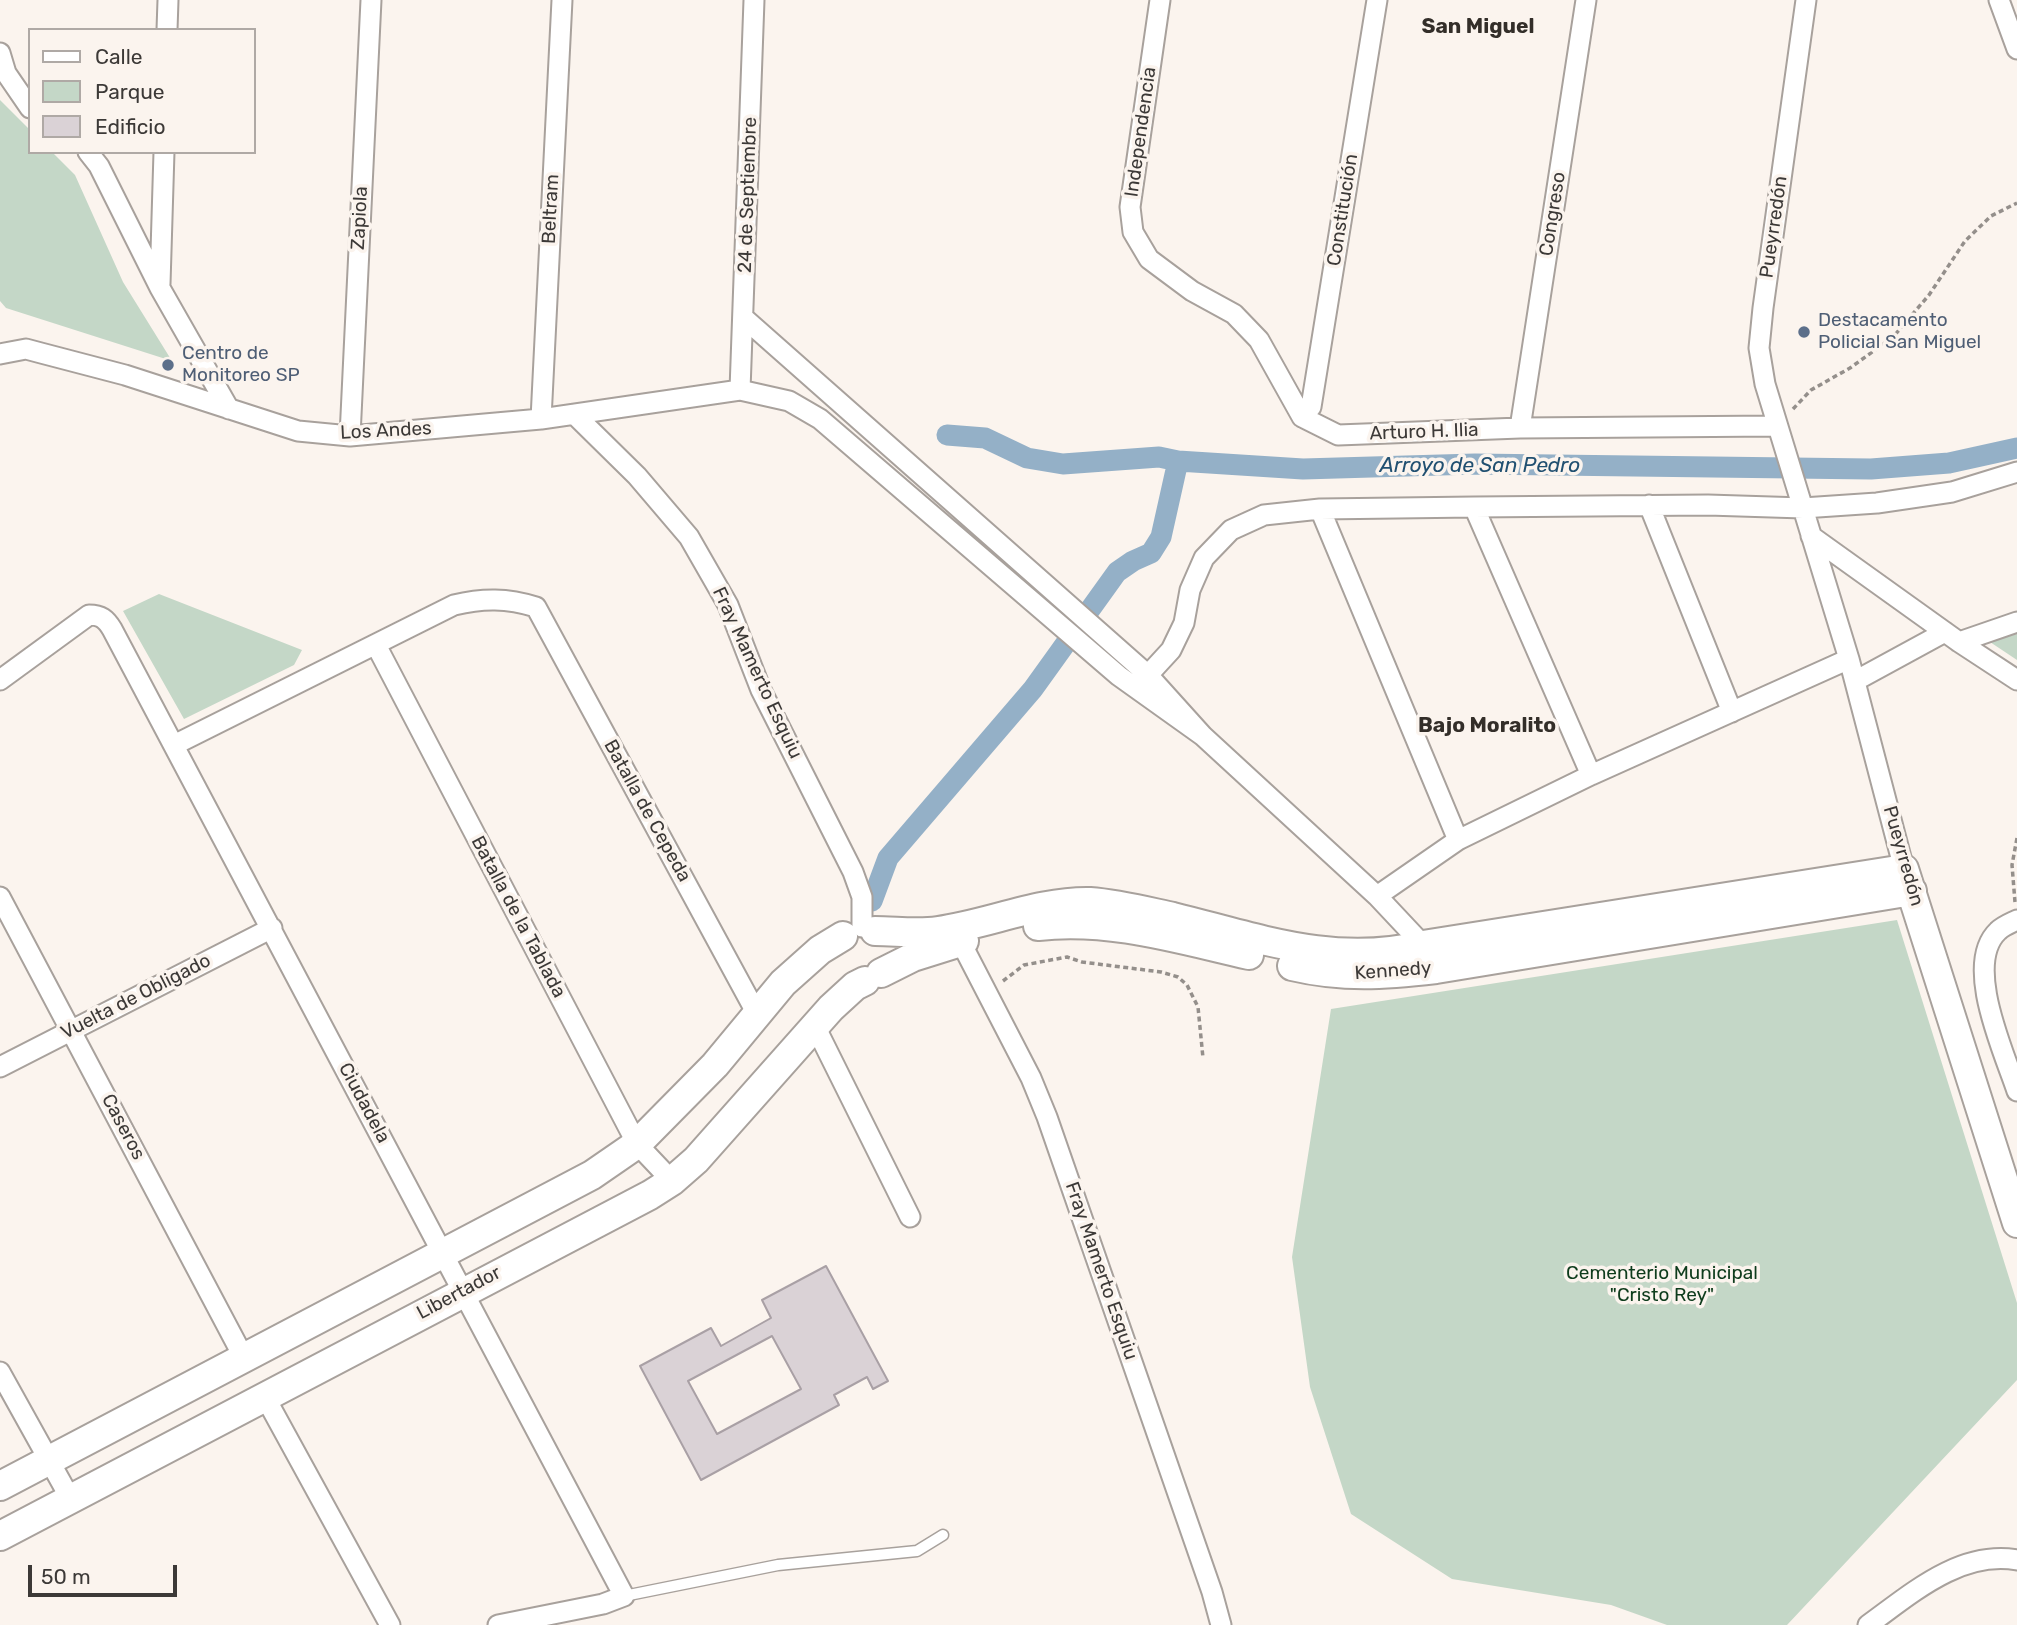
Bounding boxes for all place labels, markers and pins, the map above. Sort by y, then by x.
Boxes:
place label: Destacamento Policial San Miguel [1818,310,1981,354]
marker: Destacamento Policial San Miguel [1796,324,1812,340]
place label: Centro de Monitoreo SP [182,343,300,387]
marker: Centro de Monitoreo SP [160,357,176,373]

